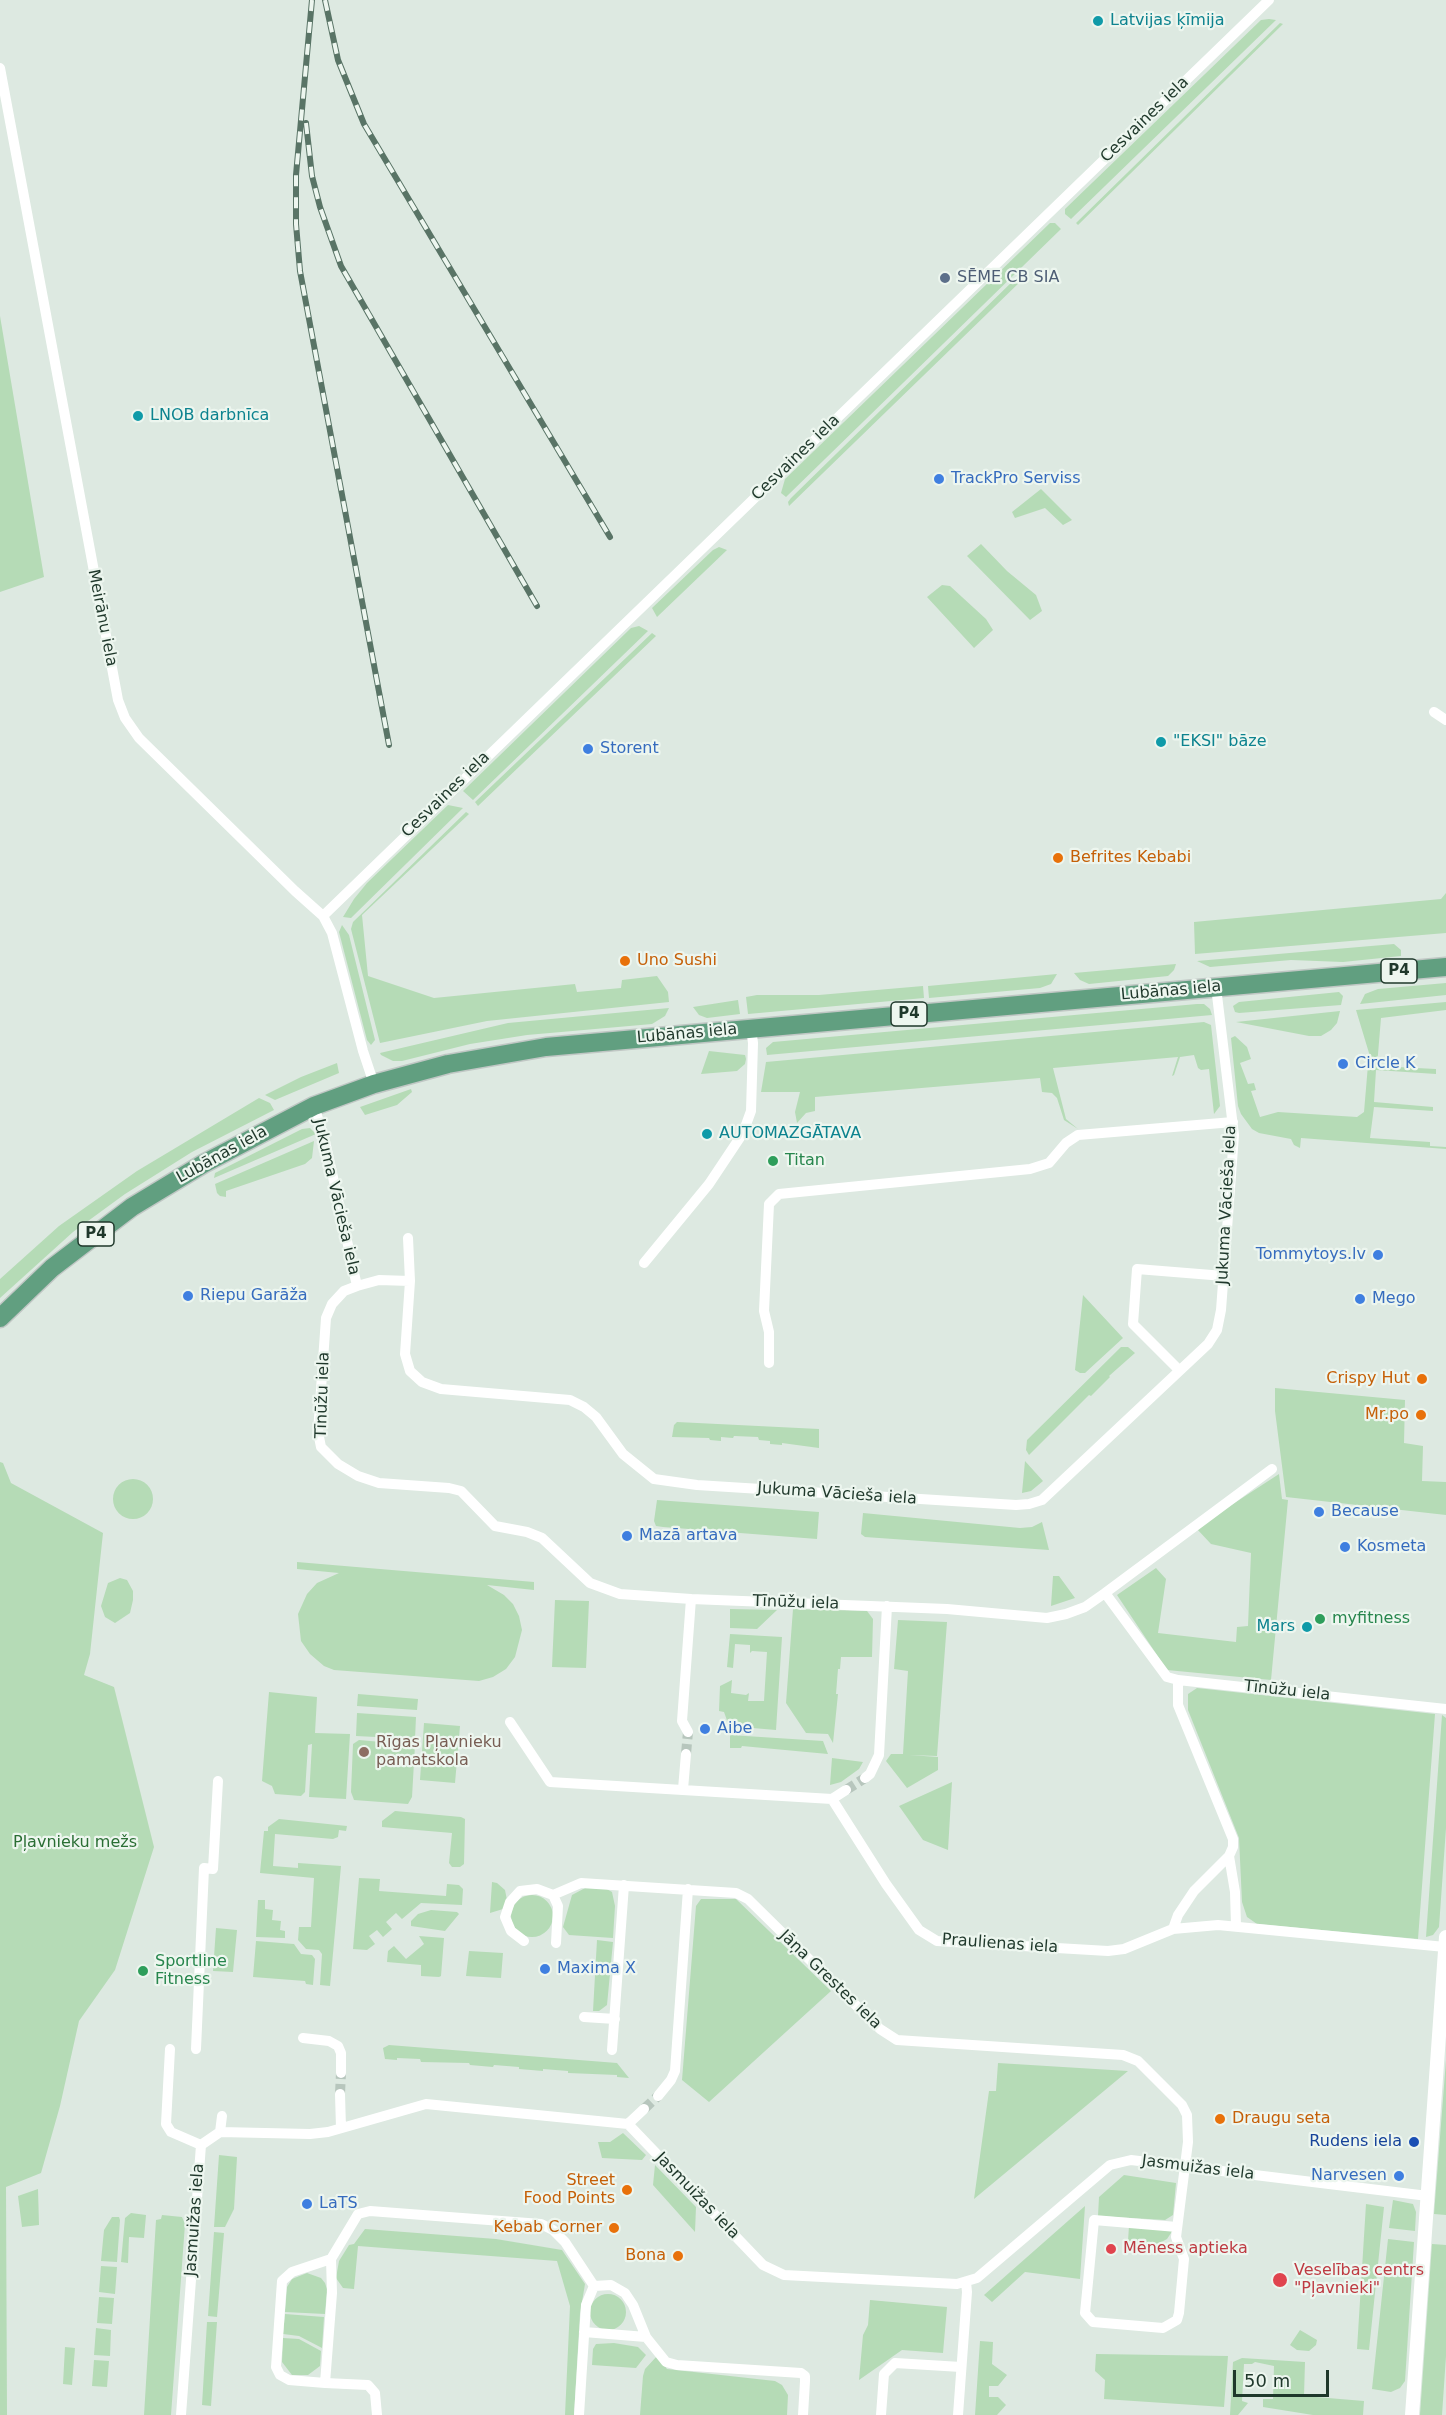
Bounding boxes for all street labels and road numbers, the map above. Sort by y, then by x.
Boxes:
street label: Cesvaines iela [1097,73,1193,167]
street label: Cesvaines iela [748,411,844,505]
street label: Meirānu iela [83,568,121,668]
street label: Cesvaines iela [398,748,494,842]
road number: P4 [1381,959,1417,983]
street label: Lubānas iela [1120,977,1222,1005]
road number: P4 [891,1002,927,1026]
street label: Lubānas iela [636,1020,738,1048]
street label: Jukuma Vācieša iela [309,1117,363,1277]
street label: Lubānas iela [173,1122,271,1188]
street label: Jukuma Vācieša iela [1213,1125,1241,1285]
road number: P4 [78,1222,114,1246]
street label: Tīnūžu iela [312,1351,334,1439]
street label: Jukuma Vācieša iela [757,1479,917,1509]
street label: Tīnūžu iela [752,1592,840,1614]
street label: Tīnūžu iela [1243,1677,1331,1705]
street label: Jāņa Grestes iela [775,1926,885,2034]
street label: Praulienas iela [941,1930,1059,1958]
street label: Jasmuižas iela [651,2149,743,2243]
street label: Jasmuižas iela [1141,2152,1255,2184]
street label: Jasmuižas iela [181,2163,209,2277]

